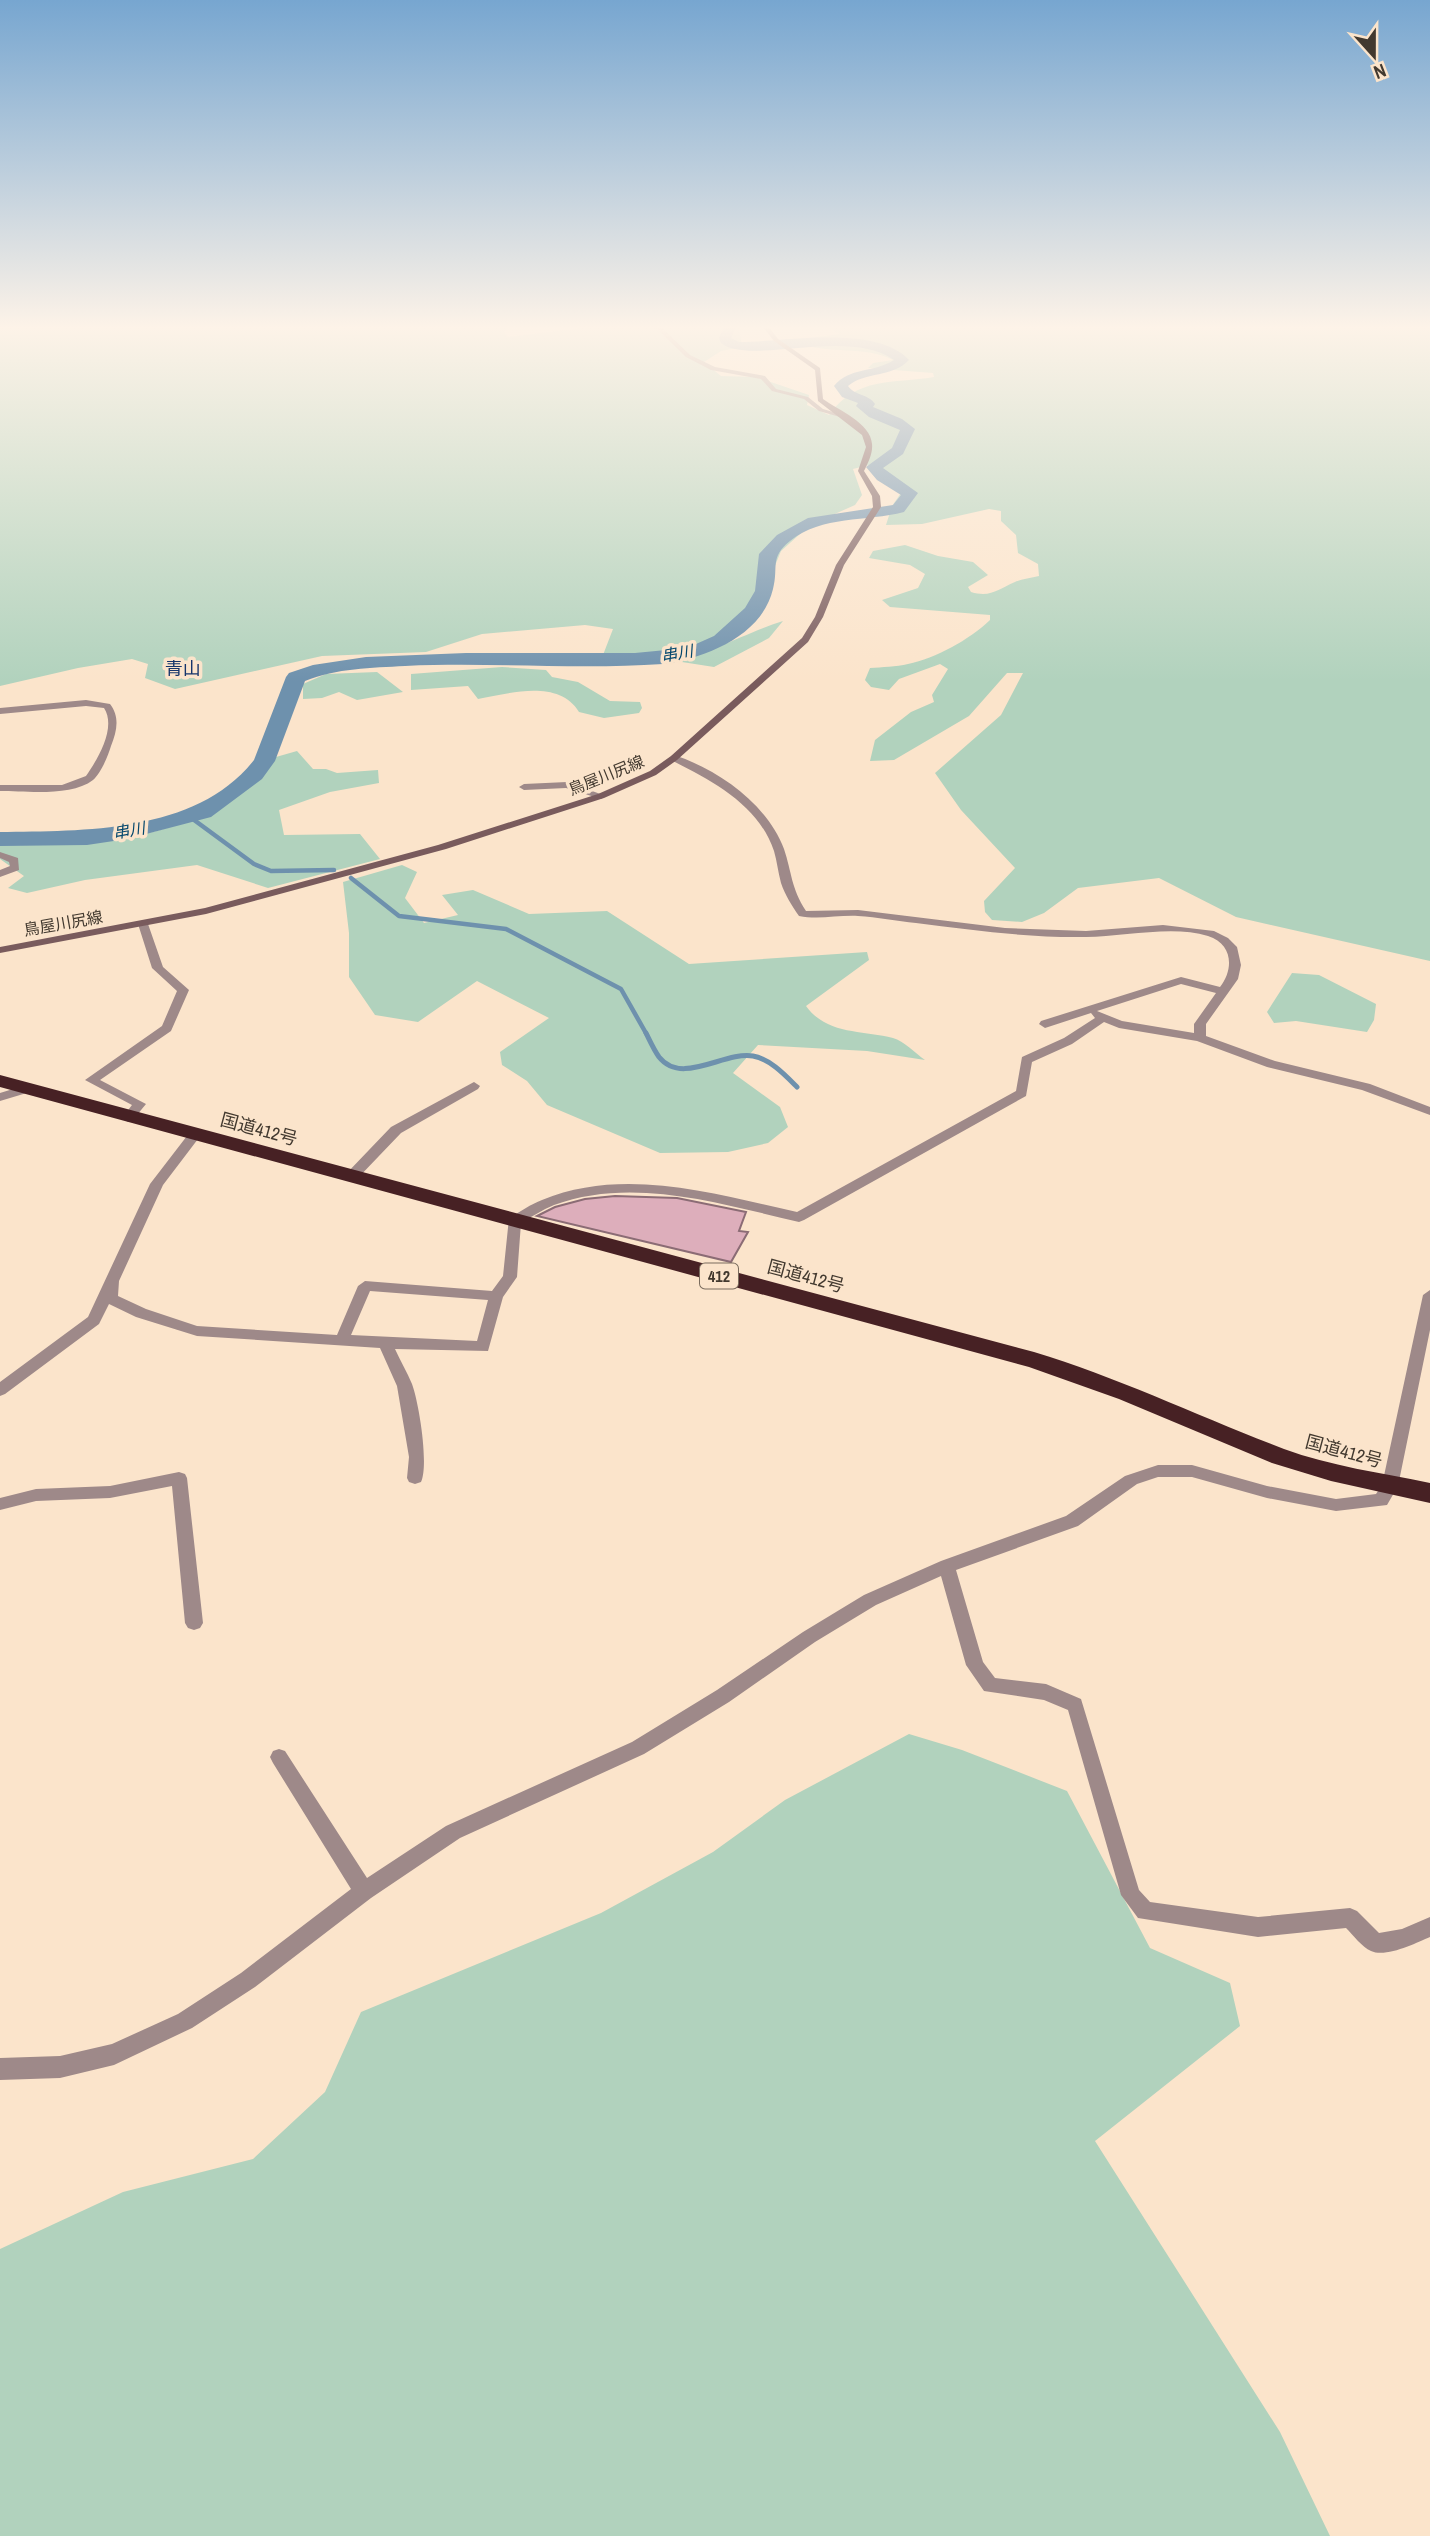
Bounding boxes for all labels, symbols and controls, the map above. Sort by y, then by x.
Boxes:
north arrow [1339,21,1409,91]
text: N [1370,58,1390,86]
water label: 串川 [659,639,697,667]
district label: 青山 [165,656,201,681]
street label: 鳥屋川尻線 [565,750,647,800]
water label: 串川 [111,816,149,844]
street label: 鳥屋川尻線 [22,905,104,941]
street label: 国道412号 [218,1107,300,1151]
street label: 国道412号 [765,1254,847,1298]
road number: 412 [700,1264,738,1288]
street label: 国道412号 [1303,1429,1385,1473]

